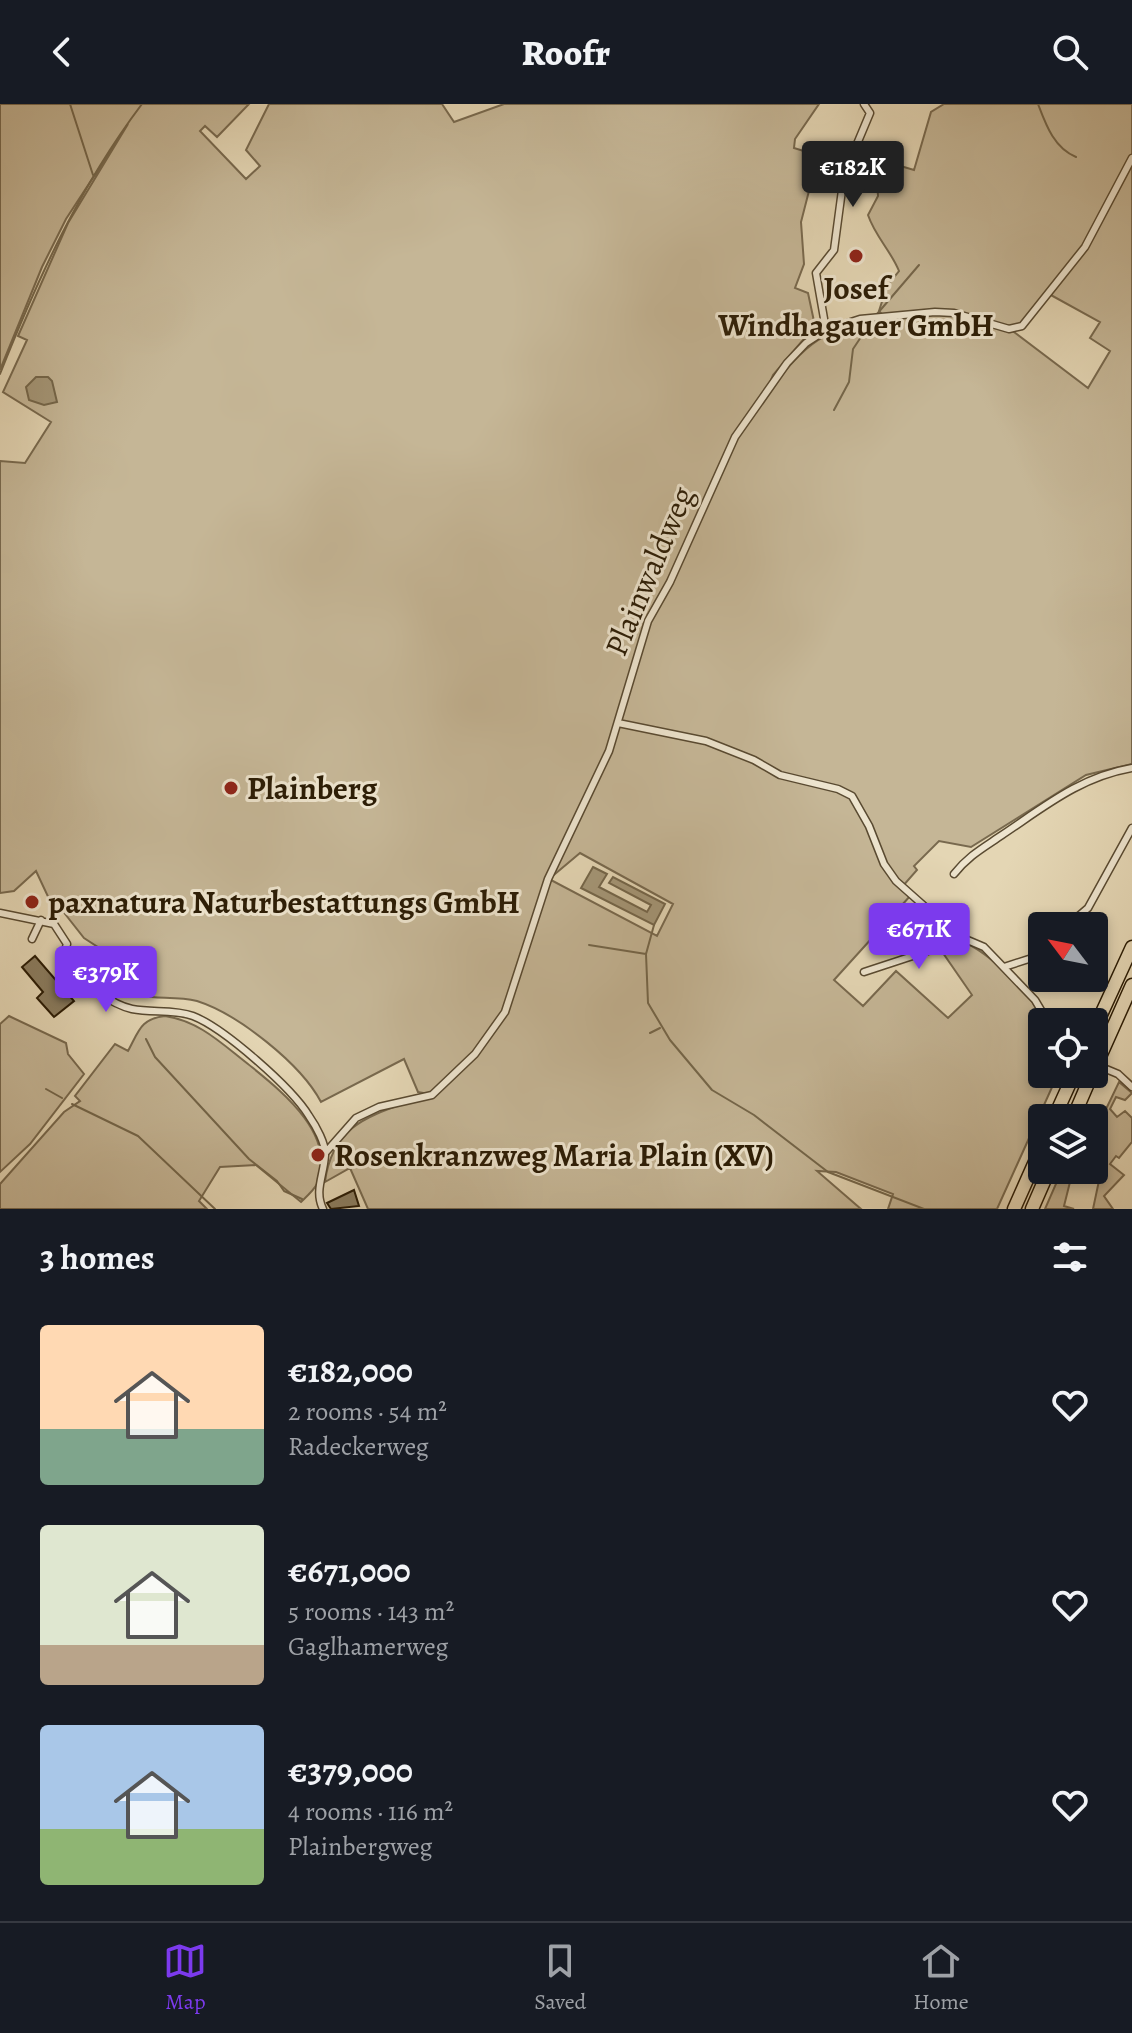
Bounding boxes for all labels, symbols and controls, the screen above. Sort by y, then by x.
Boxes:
text: Roofr [522,28,610,77]
icon: back [40,30,84,74]
icon: search [1048,30,1092,74]
pin: €182K [797,141,909,209]
text: €182K [820,149,886,184]
marker: Josef Windhagauer GmbH [847,247,865,265]
place label: Josef Windhagauer GmbH [717,266,994,347]
street label: Plainwaldweg [594,479,704,663]
place label: Plainberg [247,766,378,810]
marker: Plainberg [222,779,240,797]
place label: paxnatura Naturbestattungs GmbH [48,880,520,924]
marker: paxnatura Naturbestattungs GmbH [23,893,41,911]
pin: €671K [863,903,975,971]
text: €671K [887,911,951,946]
north arrow [1028,912,1108,992]
map controls [1028,912,1108,1184]
pin: €379K [50,946,162,1014]
text: €379K [73,954,139,989]
button: locate [1028,1008,1108,1088]
button: layers [1028,1104,1108,1184]
place label: Rosenkranzweg Maria Plain (XV) [334,1133,774,1177]
marker: Rosenkranzweg Maria Plain (XV) [309,1146,327,1164]
text: 3 homes [40,1234,155,1281]
icon: filters [1048,1235,1092,1279]
text: €182,000 [288,1347,413,1394]
icon: home [104,1357,200,1453]
icon: heart [1048,1383,1092,1427]
text: 2 rooms · 54 m² [288,1394,447,1429]
text: Radeckerweg [288,1429,429,1464]
text: €671,000 [288,1547,411,1594]
icon: home [104,1557,200,1653]
icon: heart [1048,1583,1092,1627]
text: 5 rooms · 143 m² [288,1594,454,1629]
text: Gaglhamerweg [288,1629,449,1664]
text: €379,000 [288,1747,413,1794]
icon: home [104,1757,200,1853]
icon: heart [1048,1783,1092,1827]
text: 4 rooms · 116 m² [288,1794,453,1829]
text: Plainbergweg [288,1829,433,1864]
tab: Map [163,1939,207,2017]
tab: Saved [534,1939,586,2017]
tab: Home [913,1939,969,2017]

